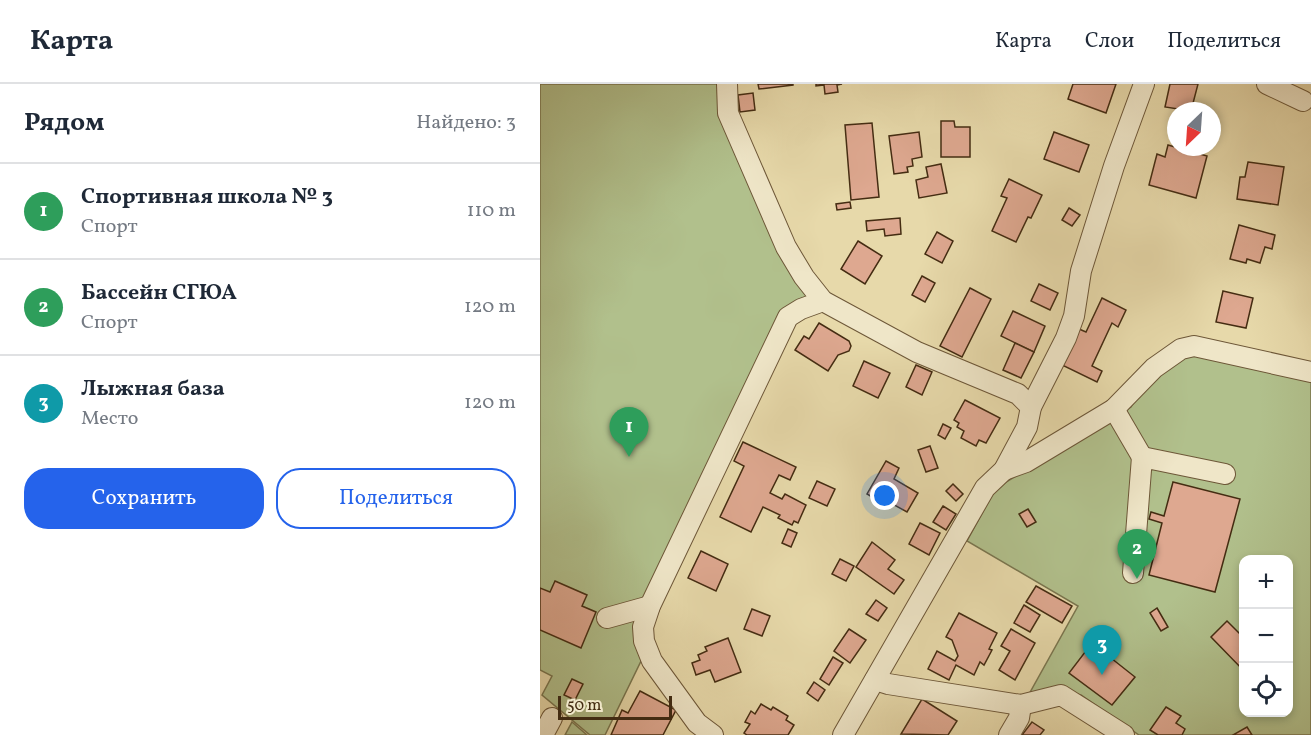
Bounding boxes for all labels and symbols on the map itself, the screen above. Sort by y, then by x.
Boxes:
north arrow [1167,102,1221,156]
pin: 1 [610,408,649,457]
your location [870,481,899,510]
pin: 2 [1118,530,1156,579]
pin: 3 [1082,626,1122,675]
scale bar [558,693,672,720]

